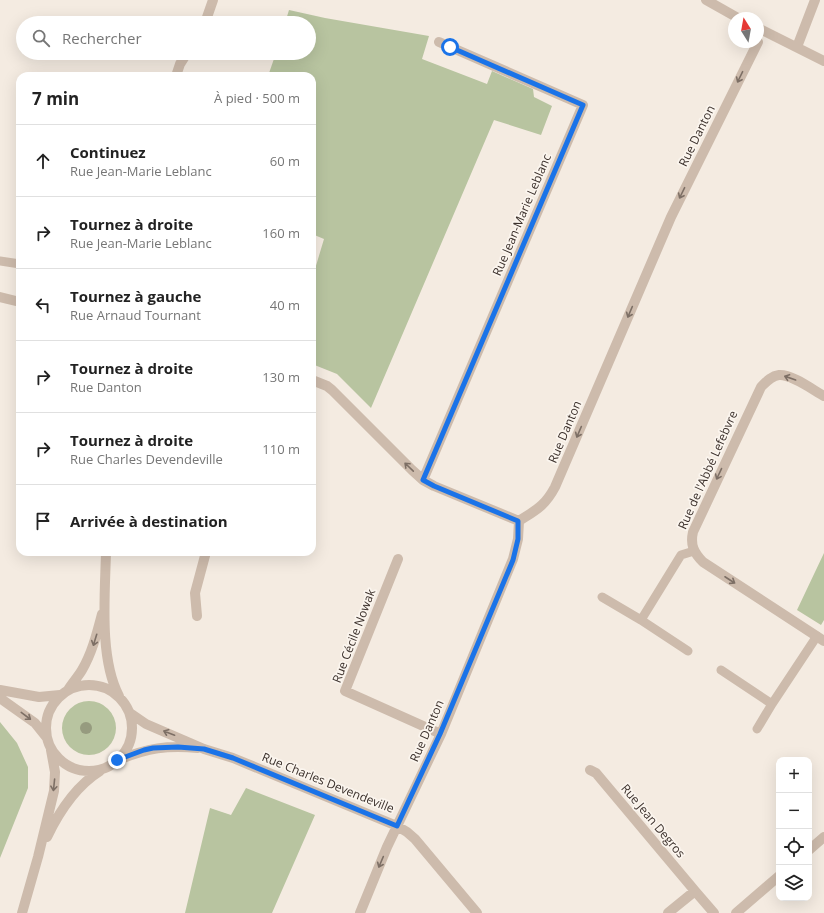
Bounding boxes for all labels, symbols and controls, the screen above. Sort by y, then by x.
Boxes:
north arrow [728,12,764,48]
search box [16,16,316,60]
icon: search [30,27,52,49]
text: Rechercher [62,28,142,48]
route start [441,38,459,56]
one-way arrow [736,71,743,83]
text: 7 min [32,87,79,110]
text: À pied · 500 m [214,89,300,107]
street label: Rue Danton [674,102,719,169]
text: Continuez [70,142,146,162]
icon: ahead [32,150,54,172]
street label: Rue Jean-Marie Leblanc [488,151,555,278]
text: 60 m [270,152,300,170]
text: Rue Jean-Marie Leblanc [70,162,212,180]
one-way arrow [678,187,686,199]
text: Tournez à droite [70,214,193,234]
icon: right [32,222,54,244]
text: 160 m [262,224,300,242]
text: Rue Jean-Marie Leblanc [70,234,212,252]
text: Tournez à gauche [70,286,201,306]
icon: left [32,294,54,316]
text: 40 m [270,296,300,314]
text: Rue Arnaud Tournant [70,306,201,324]
one-way arrow [626,306,633,318]
text: Tournez à droite [70,358,193,378]
icon: right [32,366,54,388]
text: 130 m [262,368,300,386]
one-way arrow [783,374,796,381]
text: Rue Danton [70,378,142,396]
street label: Rue Danton [544,398,585,466]
street label: Rue de l'Abbé Lefebvre [674,407,742,532]
one-way arrow [575,425,582,437]
text: Tournez à droite [70,430,193,450]
icon: right [32,438,54,460]
text: 110 m [262,440,300,458]
text: Rue Charles Devendeville [70,450,223,468]
one-way arrow [404,462,414,472]
one-way arrow [715,468,722,480]
icon: arrive [32,510,54,532]
text: Arrivée à destination [70,511,228,531]
one-way arrow [724,576,736,584]
street label: Rue Cécile Nowak [328,586,379,685]
one-way arrow [91,634,98,647]
street label: Rue Danton [405,697,448,765]
one-way arrow [20,712,31,720]
one-way arrow [163,729,175,737]
street label: Rue Charles Devendeville [260,748,397,817]
route end [108,751,126,769]
map controls [776,757,812,901]
button: + [776,757,812,793]
one-way arrow [51,778,58,791]
street label: Rue Jean Degros [617,780,689,861]
button: − [776,793,812,829]
button: locate [776,829,812,865]
one-way arrow [377,855,384,867]
button: layers [776,865,812,901]

